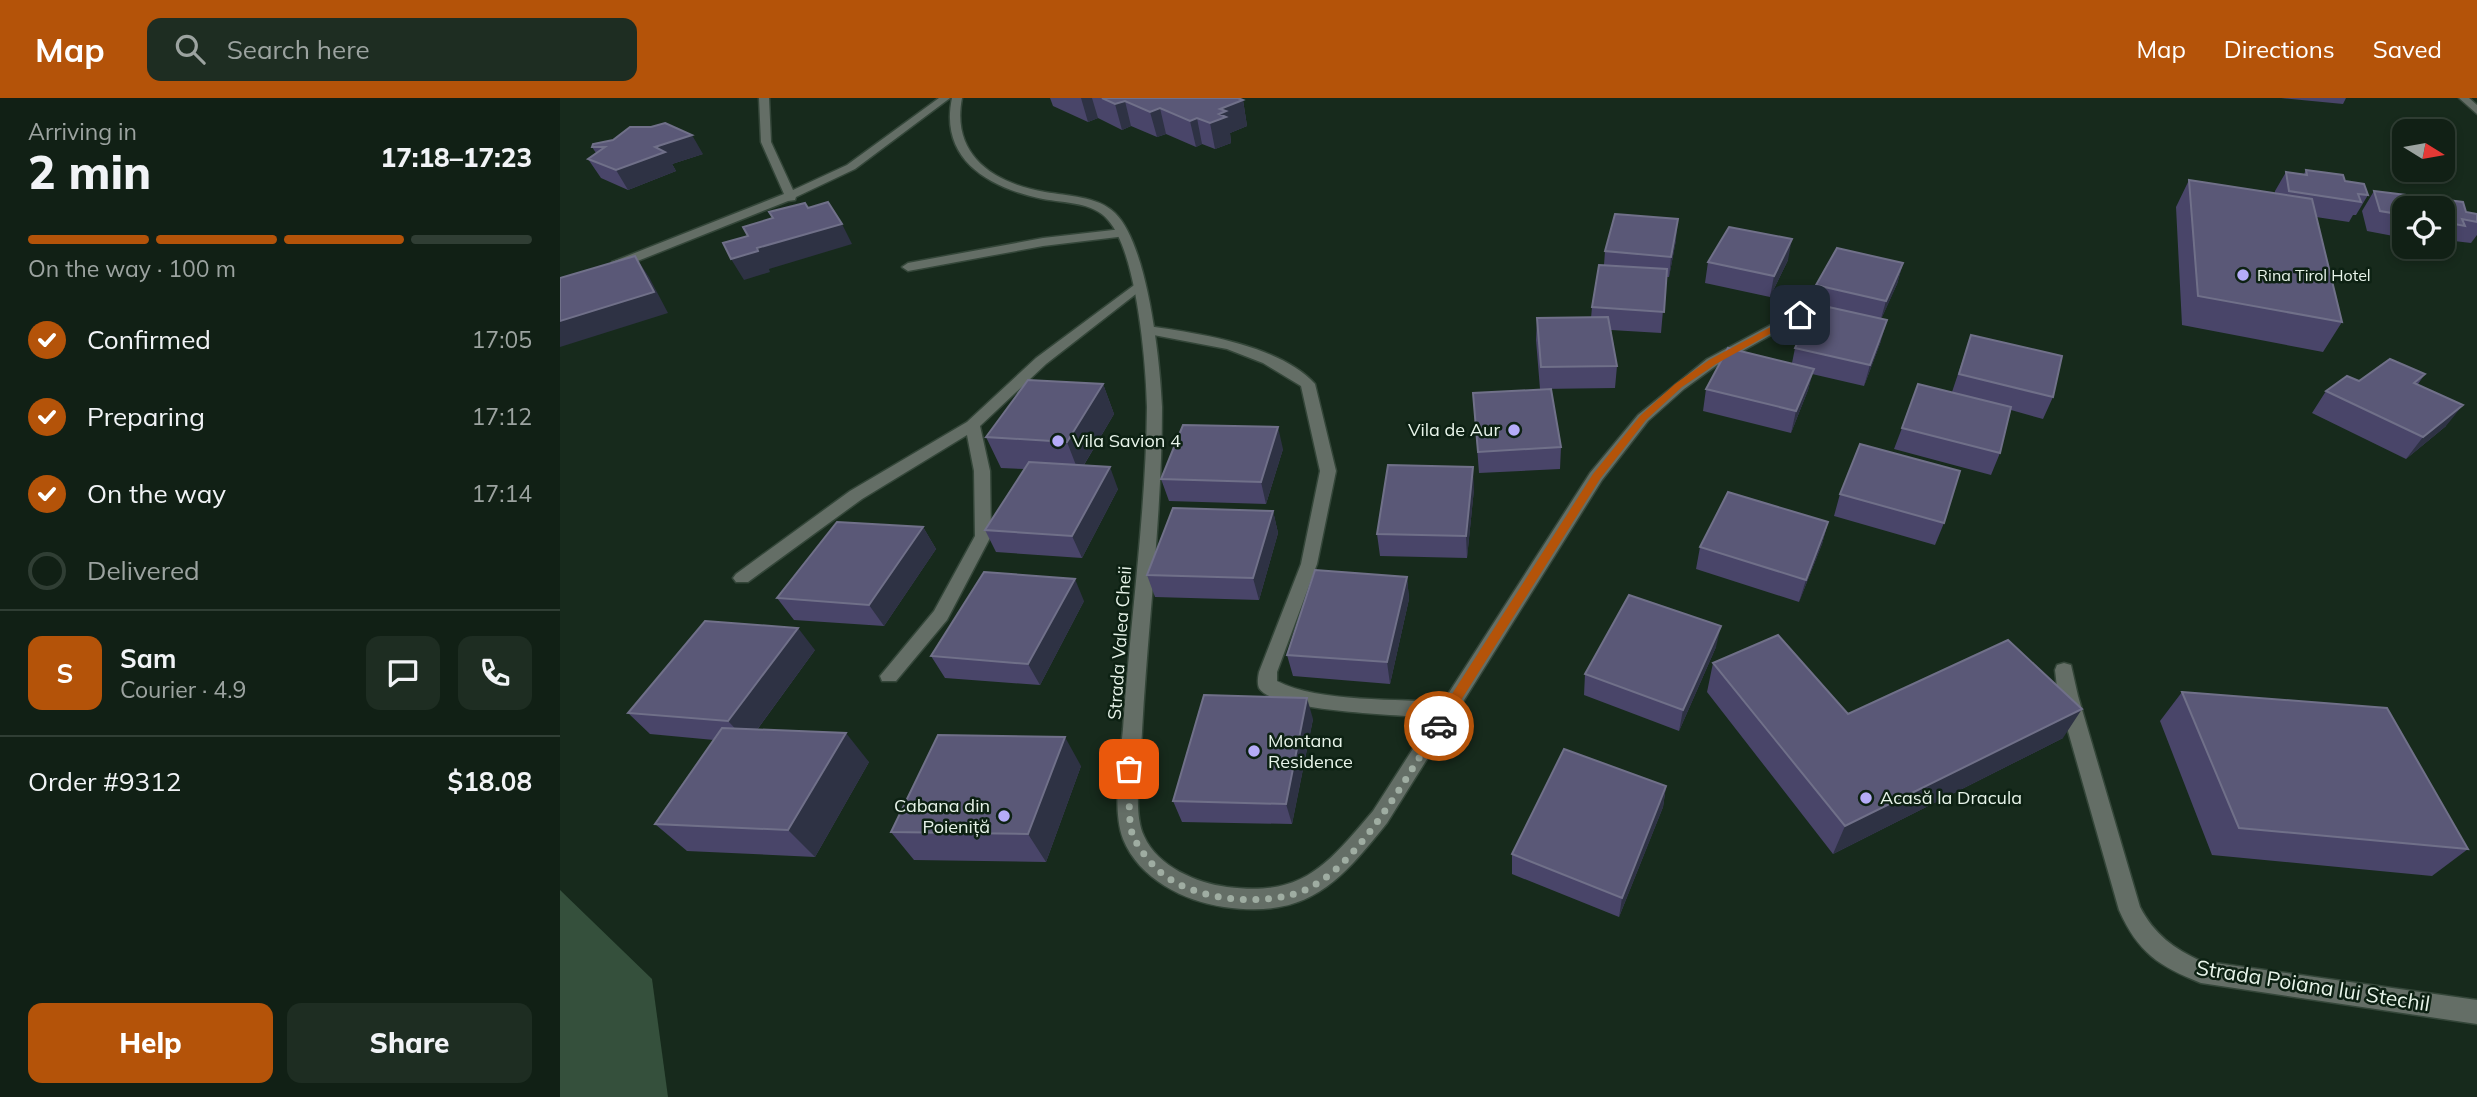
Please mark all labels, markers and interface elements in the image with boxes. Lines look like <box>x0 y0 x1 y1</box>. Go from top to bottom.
search box <box>147 18 637 81</box>
text: Map <box>35 29 105 70</box>
icon: search <box>171 30 209 68</box>
text: Search here <box>227 33 370 66</box>
text: Map <box>2136 34 2186 64</box>
text: Directions <box>2224 34 2335 64</box>
text: Saved <box>2373 34 2442 64</box>
text: Arriving in <box>28 117 137 146</box>
north arrow <box>2392 119 2455 182</box>
map controls <box>2392 119 2455 259</box>
text: 17:18–17:23 <box>381 141 532 174</box>
text: 2 min <box>28 143 151 201</box>
button: locate <box>2392 196 2455 259</box>
text: On the way · 100 m <box>28 254 236 283</box>
place label: Rina Tirol Hotel <box>2257 265 2371 285</box>
marker: Rina Tirol Hotel <box>2235 267 2251 283</box>
pin <box>1770 285 1830 345</box>
icon: home <box>1781 296 1819 334</box>
icon: check <box>28 321 66 359</box>
text: Confirmed <box>87 323 211 356</box>
text: 17:05 <box>472 325 532 354</box>
icon: check <box>28 398 66 436</box>
text: Preparing <box>87 400 205 433</box>
text: 17:12 <box>472 402 532 431</box>
place label: Vila de Aur <box>1408 418 1500 441</box>
marker: Vila de Aur <box>1506 422 1522 438</box>
place label: Vila Savion 4 <box>1072 429 1181 452</box>
marker: Vila Savion 4 <box>1050 433 1066 449</box>
icon: check <box>28 475 66 513</box>
text: On the way <box>87 477 226 510</box>
text: 17:14 <box>472 479 532 508</box>
text: Delivered <box>87 554 200 587</box>
street label: Strada Valea Cheii <box>1103 565 1136 721</box>
button: chat <box>366 636 440 710</box>
button: phone <box>458 636 532 710</box>
text: Sam <box>120 642 176 675</box>
text: S <box>57 657 73 690</box>
text: Courier · 4.9 <box>120 675 246 704</box>
courier <box>1404 691 1474 761</box>
icon: car <box>1420 707 1458 745</box>
place label: Montana Residence <box>1268 729 1353 773</box>
pin <box>1099 739 1159 799</box>
marker: Montana Residence <box>1246 743 1262 759</box>
icon: bag <box>1110 750 1148 788</box>
text: Order #9312 <box>28 765 181 798</box>
text: $18.08 <box>448 765 532 798</box>
place label: Acasă la Dracula <box>1880 786 2022 809</box>
marker: Acasă la Dracula <box>1858 790 1874 806</box>
place label: Cabana din Poieniță <box>894 794 990 838</box>
marker: Cabana din Poieniță <box>996 808 1012 824</box>
street label: Strada Poiana lui Stechil <box>2194 954 2432 1016</box>
button: Help <box>28 1003 273 1083</box>
button: Share <box>287 1003 532 1083</box>

